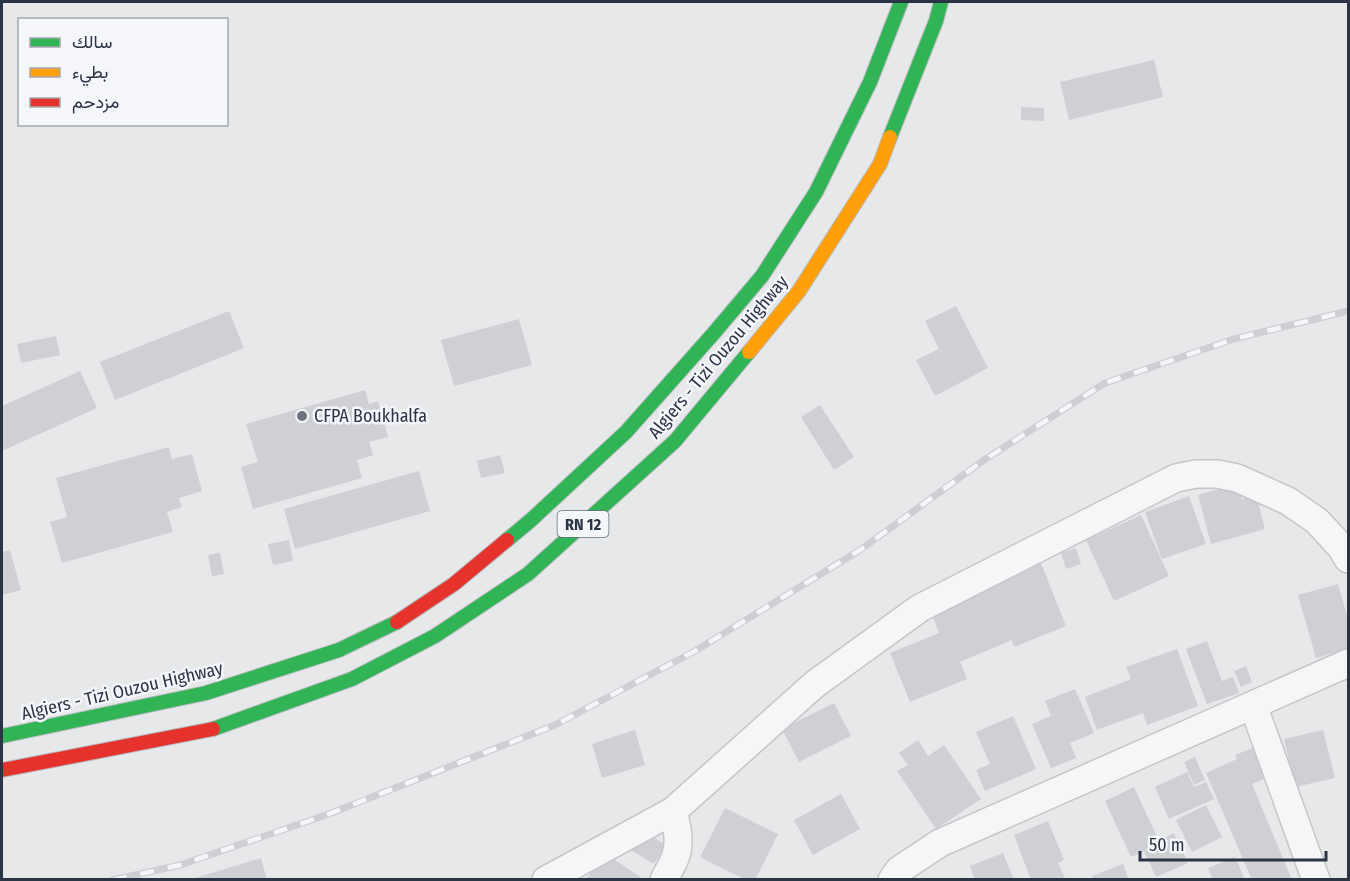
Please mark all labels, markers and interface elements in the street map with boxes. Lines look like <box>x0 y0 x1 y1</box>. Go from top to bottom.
legend <box>18 18 228 126</box>
text: سالك <box>72 31 112 53</box>
text: بطيء <box>72 61 108 87</box>
text: مزدحم <box>72 91 119 114</box>
street label: Algiers - Tizi Ouzou Highway <box>643 271 793 443</box>
place label: CFPA Boukhalfa <box>314 405 427 427</box>
marker: CFPA Boukhalfa <box>295 409 309 423</box>
road number: RN 12 <box>558 511 608 537</box>
street label: Algiers - Tizi Ouzou Highway <box>19 657 225 725</box>
scale bar <box>1140 824 1326 862</box>
text: 50 m <box>1149 834 1185 856</box>

